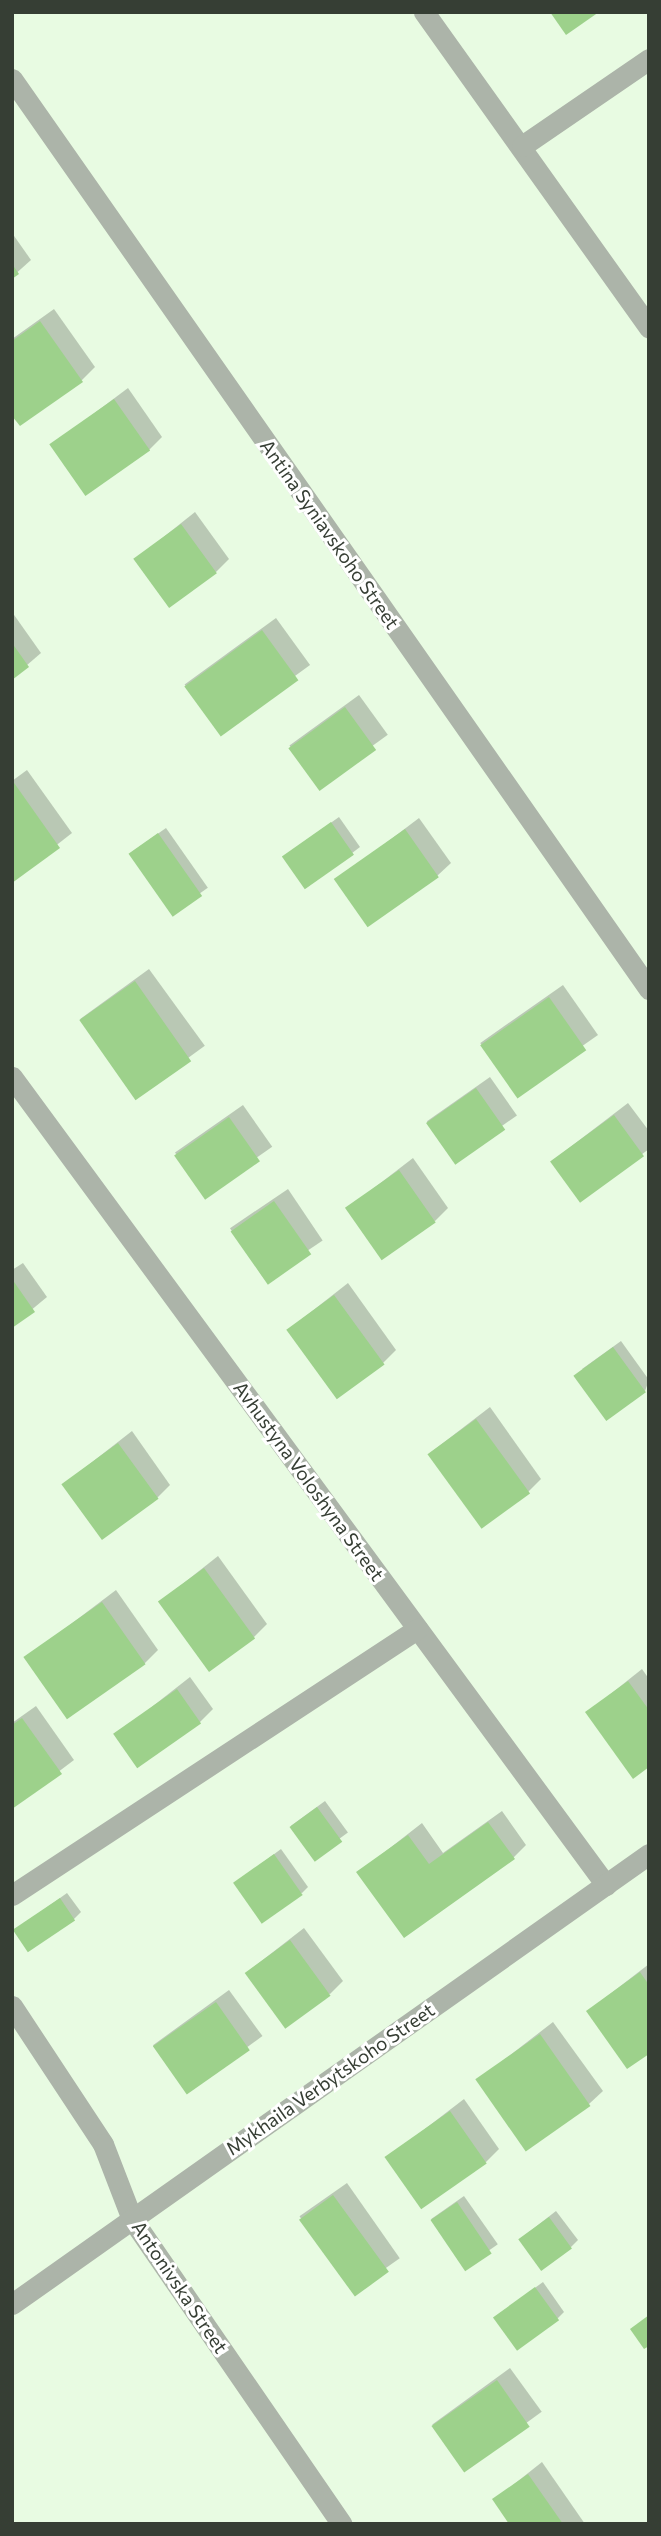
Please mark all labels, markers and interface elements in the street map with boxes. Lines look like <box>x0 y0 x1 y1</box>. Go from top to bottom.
street label: Antina Syniavskoho Street <box>256 435 404 633</box>
street label: Avhustyna Voloshyna Street <box>229 1377 389 1585</box>
street label: Mykhaila Verbytskoho Street <box>221 1998 439 2160</box>
street label: Antonivska Street <box>127 2217 233 2357</box>

